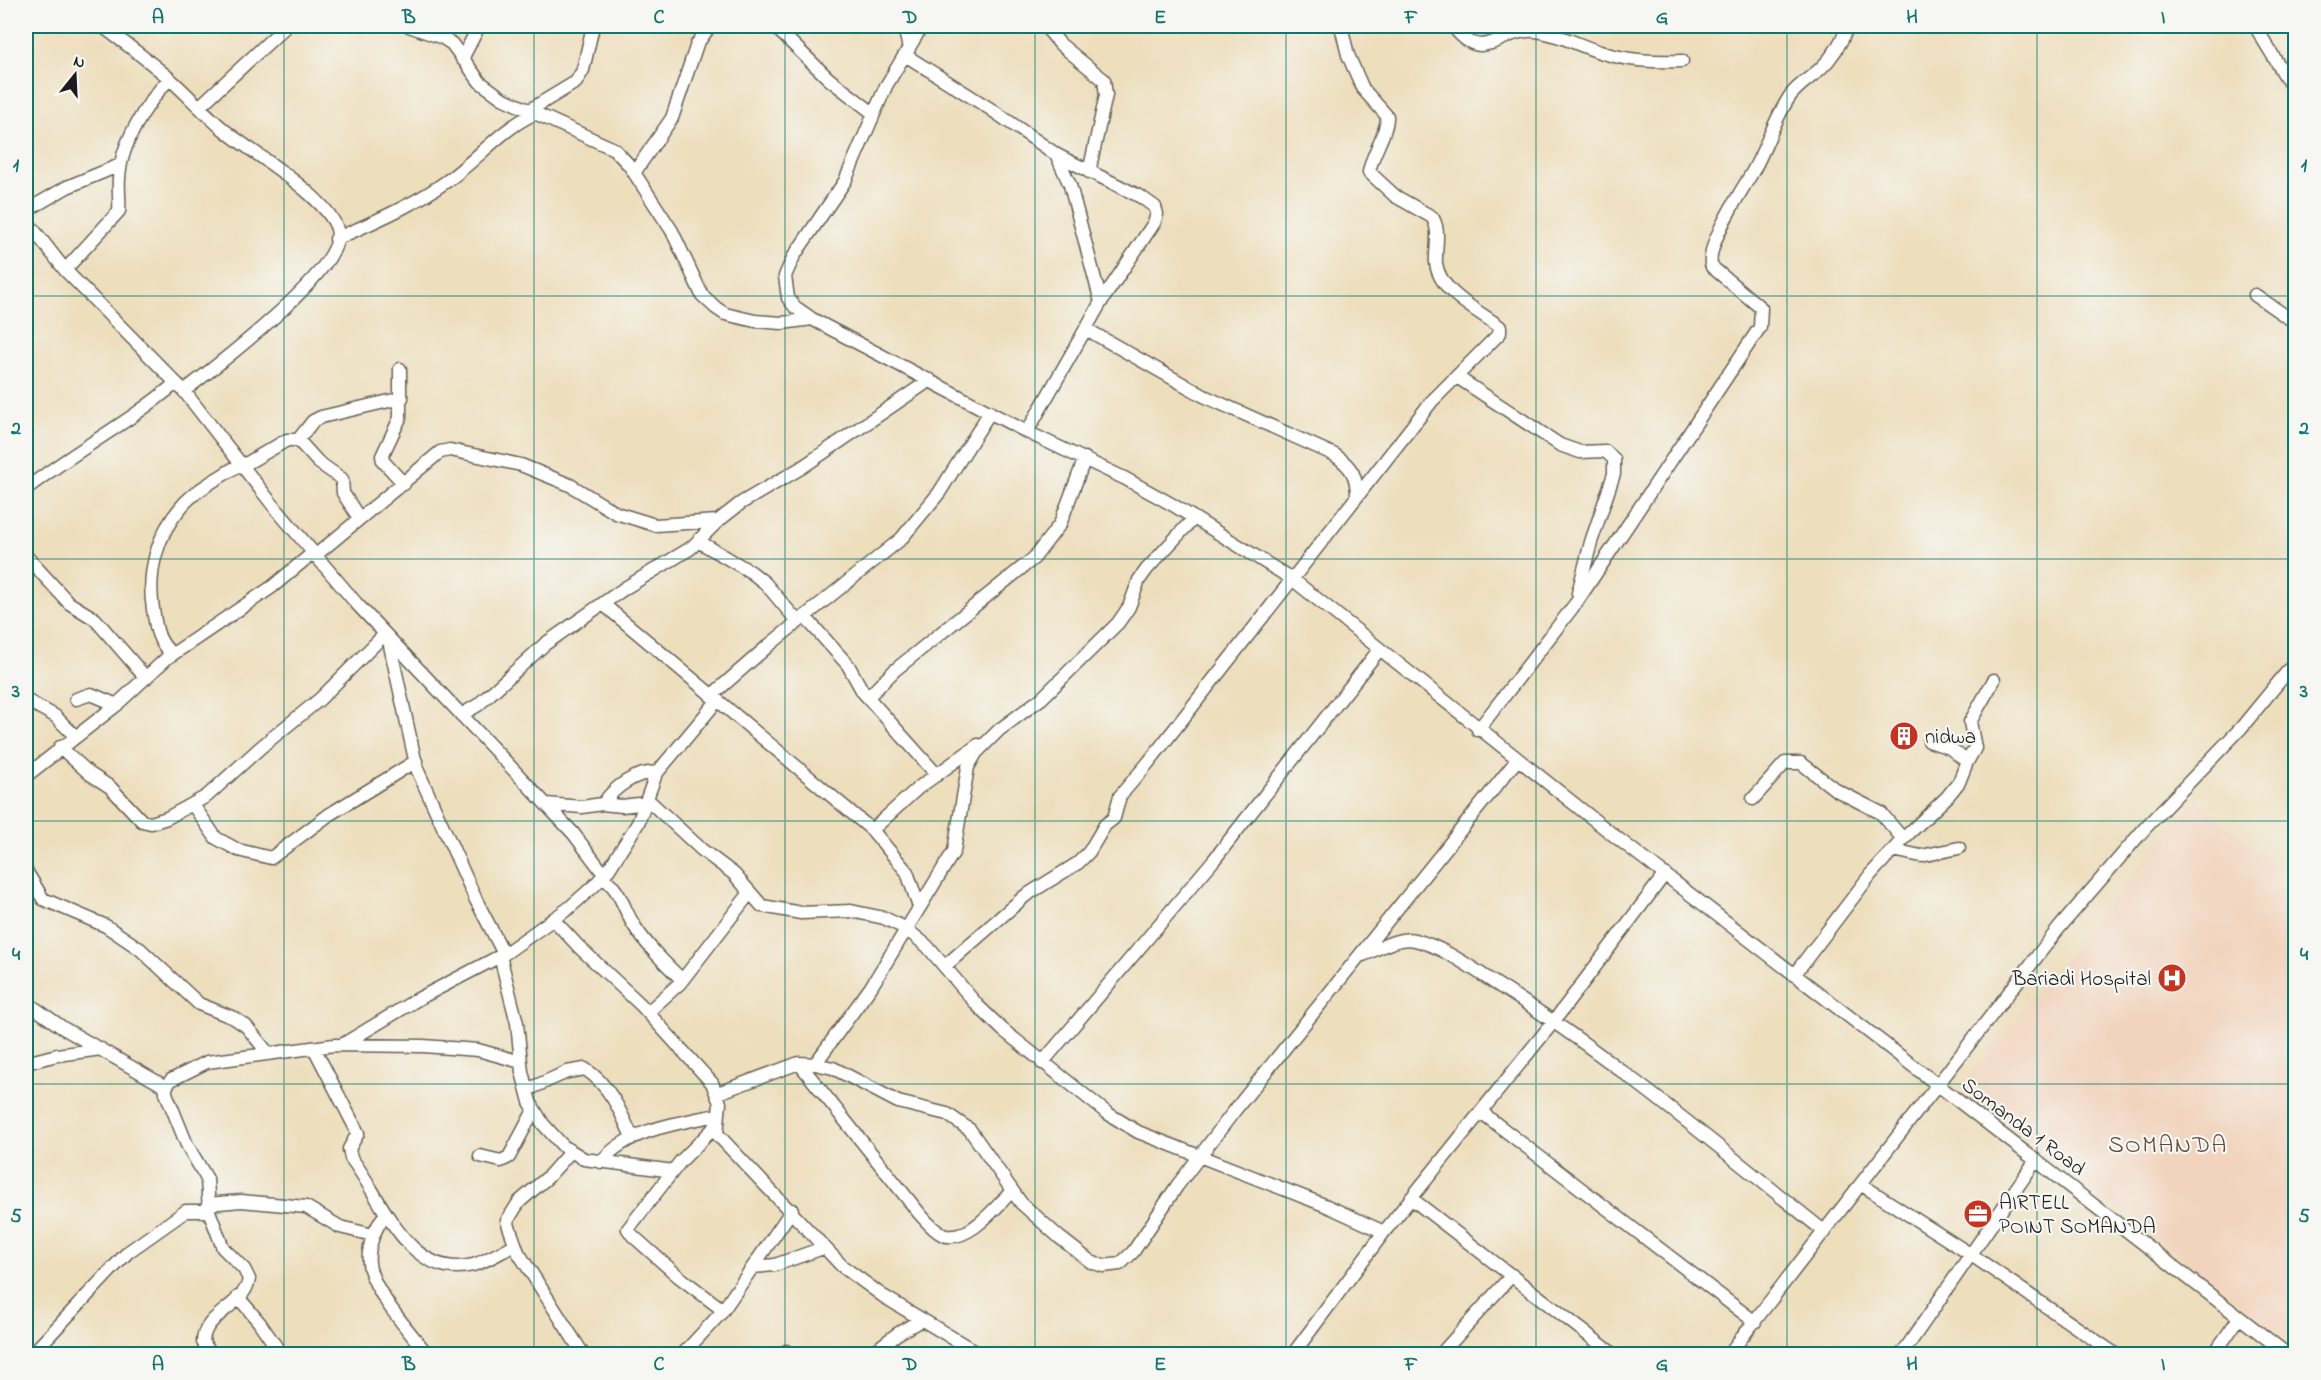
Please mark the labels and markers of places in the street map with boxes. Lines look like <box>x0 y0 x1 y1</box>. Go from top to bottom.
building icon: nidwa <box>1888 720 1920 752</box>
place label: nidwa <box>1925 723 1976 753</box>
hospital icon: Bariadi Hospital <box>2156 962 2188 994</box>
place label: Bariadi Hospital <box>2011 965 2151 995</box>
place label: AIRTELL POINT SOMANDA <box>1999 1189 2156 1243</box>
office icon: AIRTELL POINT SOMANDA <box>1962 1198 1994 1230</box>

